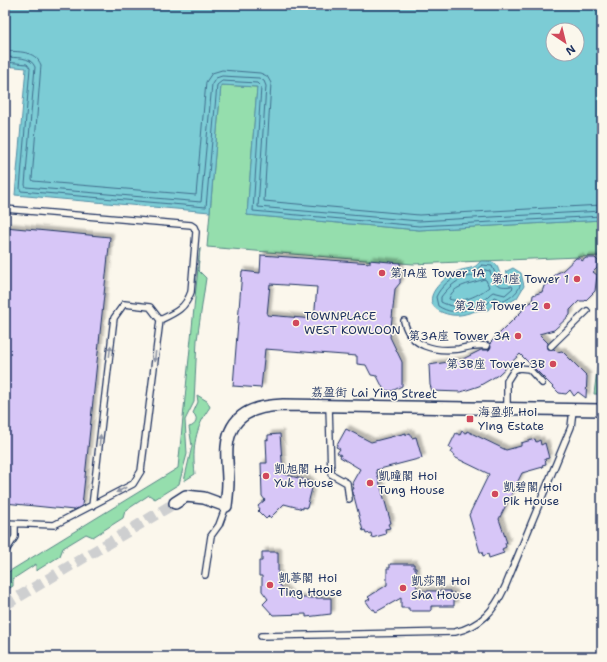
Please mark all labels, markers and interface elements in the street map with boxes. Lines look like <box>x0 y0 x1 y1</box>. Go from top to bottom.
north arrow <box>545 22 585 62</box>
text: N <box>562 41 578 59</box>
place label: 第1A座 Tower 1A <box>390 265 485 281</box>
marker: 第1A座 Tower 1A <box>377 268 387 278</box>
place label: 第1座 Tower 1 <box>491 271 569 287</box>
marker: 第1座 Tower 1 <box>572 274 582 284</box>
place label: 第2座 Tower 2 <box>454 298 539 314</box>
marker: 第2座 Tower 2 <box>542 301 552 311</box>
place label: TOWNPLACE WEST KOWLOON <box>304 308 401 338</box>
marker: TOWNPLACE WEST KOWLOON <box>291 318 301 328</box>
place label: 第3A座 Tower 3A <box>408 328 510 344</box>
marker: 第3A座 Tower 3A <box>513 331 523 341</box>
one-way arrow <box>107 345 114 357</box>
one-way arrow <box>152 351 158 363</box>
place label: 第3B座 Tower 3B <box>446 356 545 372</box>
marker: 第3B座 Tower 3B <box>548 359 558 369</box>
street label: 荔盈街 Lai Ying Street <box>311 384 437 402</box>
place label: 海盈邨 Hoi Ying Estate <box>478 404 544 434</box>
marker: 海盈邨 Hoi Ying Estate <box>465 414 475 424</box>
one-way arrow <box>97 434 103 446</box>
place label: 凱旭閣 Hoi Yuk House <box>274 461 334 491</box>
place label: 凱曈閣 Hoi Tung House <box>378 468 445 498</box>
marker: 凱旭閣 Hoi Yuk House <box>261 471 271 481</box>
marker: 凱曈閣 Hoi Tung House <box>365 478 375 488</box>
place label: 凱碧閣 Hoi Pik House <box>503 479 562 509</box>
one-way arrow <box>115 487 127 494</box>
marker: 凱碧閣 Hoi Pik House <box>490 489 500 499</box>
place label: 凱葶閣 Hoi Ting House <box>278 570 343 600</box>
place label: 凱莎閣 Hoi Sha House <box>411 573 472 603</box>
marker: 凱葶閣 Hoi Ting House <box>265 580 275 590</box>
marker: 凱莎閣 Hoi Sha House <box>398 583 408 593</box>

